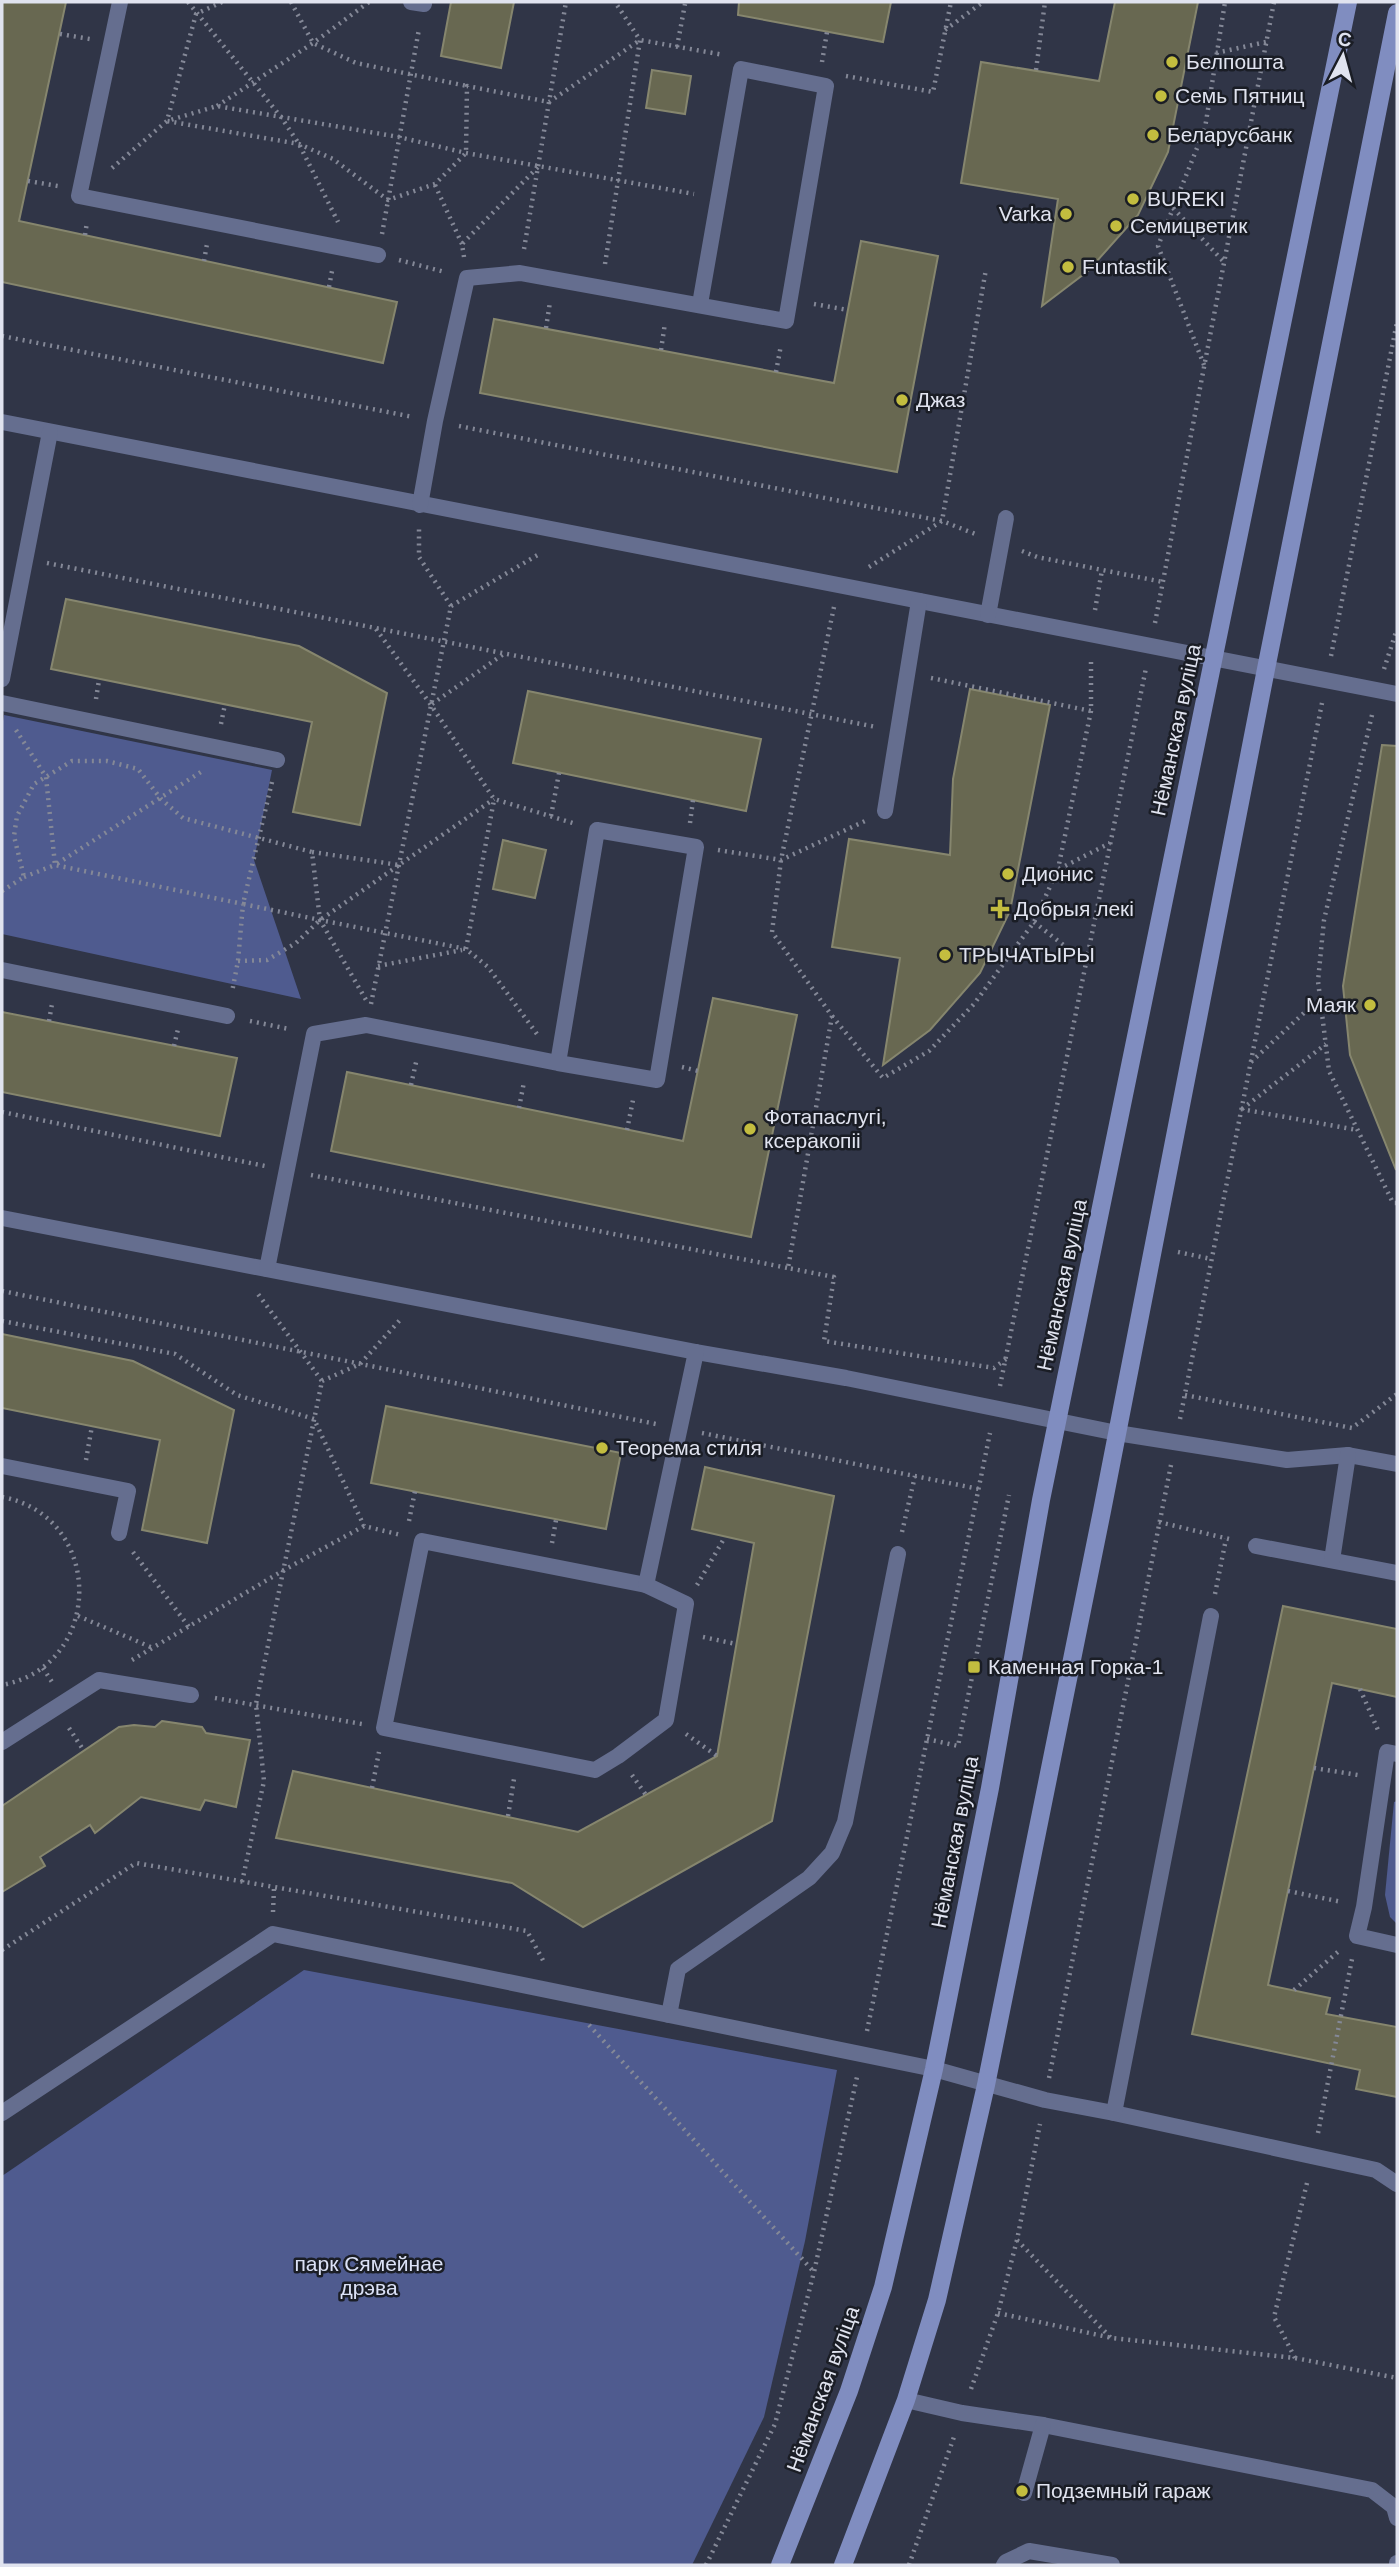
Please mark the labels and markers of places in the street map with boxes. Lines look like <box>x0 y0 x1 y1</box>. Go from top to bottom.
place label: Белпошта <box>1186 50 1284 73</box>
marker: Белпошта <box>1164 54 1180 70</box>
place label: Семь Пятниц <box>1175 84 1305 107</box>
marker: Семь Пятниц <box>1153 88 1169 104</box>
place label: Беларусбанк <box>1167 123 1293 146</box>
marker: Беларусбанк <box>1145 127 1161 143</box>
place label: BUREKI <box>1147 187 1225 210</box>
marker: BUREKI <box>1125 191 1141 207</box>
place label: Varka <box>999 202 1052 225</box>
marker: Varka <box>1058 206 1074 222</box>
place label: Семицветик <box>1130 214 1248 237</box>
marker: Семицветик <box>1108 218 1124 234</box>
place label: Funtastik <box>1082 255 1168 278</box>
marker: Funtastik <box>1060 259 1076 275</box>
place label: Джаз <box>916 388 965 411</box>
marker: Джаз <box>894 392 910 408</box>
place label: Дионис <box>1022 862 1093 885</box>
marker: Дионис <box>1000 866 1016 882</box>
place label: Добрыя лекі <box>1014 897 1134 920</box>
marker: Добрыя лекі <box>992 901 1008 917</box>
place label: ТРЫЧАТЫРЫ <box>959 943 1095 966</box>
marker: ТРЫЧАТЫРЫ <box>937 947 953 963</box>
place label: Маяк <box>1306 993 1357 1016</box>
marker: Маяк <box>1362 997 1378 1013</box>
place label: Фотапаслугі, ксеракопіі <box>764 1105 887 1152</box>
marker: Фотапаслугі, ксеракопіі <box>742 1121 758 1137</box>
place label: Теорема стиля <box>616 1436 762 1459</box>
marker: Теорема стиля <box>594 1440 610 1456</box>
place label: Каменная Горка-1 <box>988 1655 1163 1678</box>
marker: Каменная Горка-1 <box>966 1659 982 1675</box>
place label: Подземный гараж <box>1036 2479 1211 2502</box>
marker: Подземный гараж <box>1014 2483 1030 2499</box>

